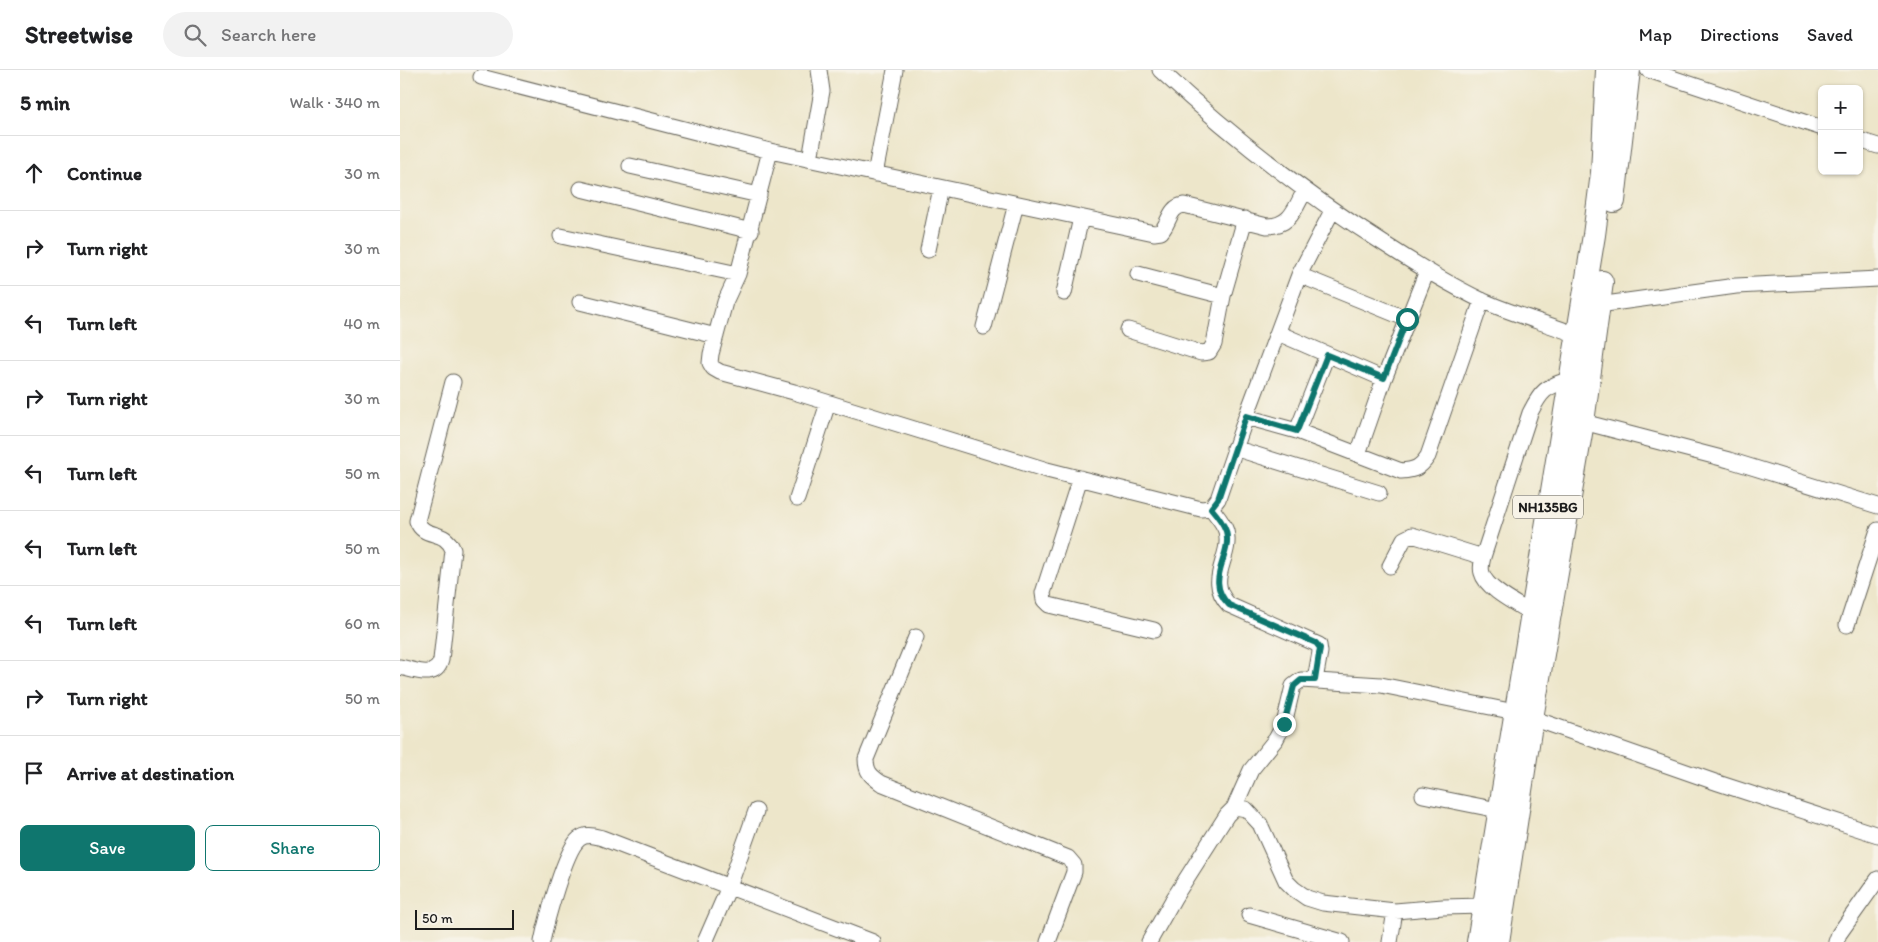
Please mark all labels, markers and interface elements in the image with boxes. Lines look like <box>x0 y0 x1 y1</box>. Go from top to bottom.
search box <box>163 12 513 57</box>
text: Streetwise <box>25 20 133 49</box>
icon: search <box>181 21 209 49</box>
text: Search here <box>221 23 316 46</box>
text: Map <box>1639 24 1672 46</box>
text: Directions <box>1700 24 1779 46</box>
text: Saved <box>1807 24 1853 46</box>
map controls <box>1818 85 1863 175</box>
button: + <box>1818 85 1863 130</box>
text: 5 min <box>20 90 70 115</box>
text: Walk · 340 m <box>290 93 380 112</box>
button: − <box>1818 130 1863 175</box>
icon: ahead <box>20 159 48 187</box>
text: Continue <box>67 162 142 185</box>
text: 30 m <box>344 164 380 183</box>
icon: right <box>20 234 48 262</box>
text: Turn right <box>67 237 148 260</box>
text: 30 m <box>344 239 380 258</box>
route start <box>1396 308 1419 331</box>
icon: left <box>20 309 48 337</box>
text: Turn left <box>67 312 137 335</box>
text: 40 m <box>343 314 380 333</box>
icon: right <box>20 384 48 412</box>
text: Turn right <box>67 387 148 410</box>
text: 30 m <box>344 389 380 408</box>
icon: left <box>20 459 48 487</box>
text: Turn left <box>67 462 137 485</box>
text: 50 m <box>345 464 380 483</box>
road number: NH135BG <box>1513 496 1583 518</box>
icon: left <box>20 534 48 562</box>
text: Turn left <box>67 537 137 560</box>
text: 50 m <box>345 539 380 558</box>
icon: left <box>20 609 48 637</box>
text: Turn left <box>67 612 137 635</box>
text: 60 m <box>345 614 380 633</box>
icon: right <box>20 684 48 712</box>
text: Turn right <box>67 687 148 710</box>
text: 50 m <box>345 689 380 708</box>
route end <box>1273 713 1296 736</box>
icon: arrive <box>20 759 48 787</box>
text: Arrive at destination <box>67 762 234 785</box>
button: Save <box>20 825 195 871</box>
button: Share <box>205 825 380 871</box>
scale bar <box>415 907 514 930</box>
text: 50 m <box>422 910 453 927</box>

